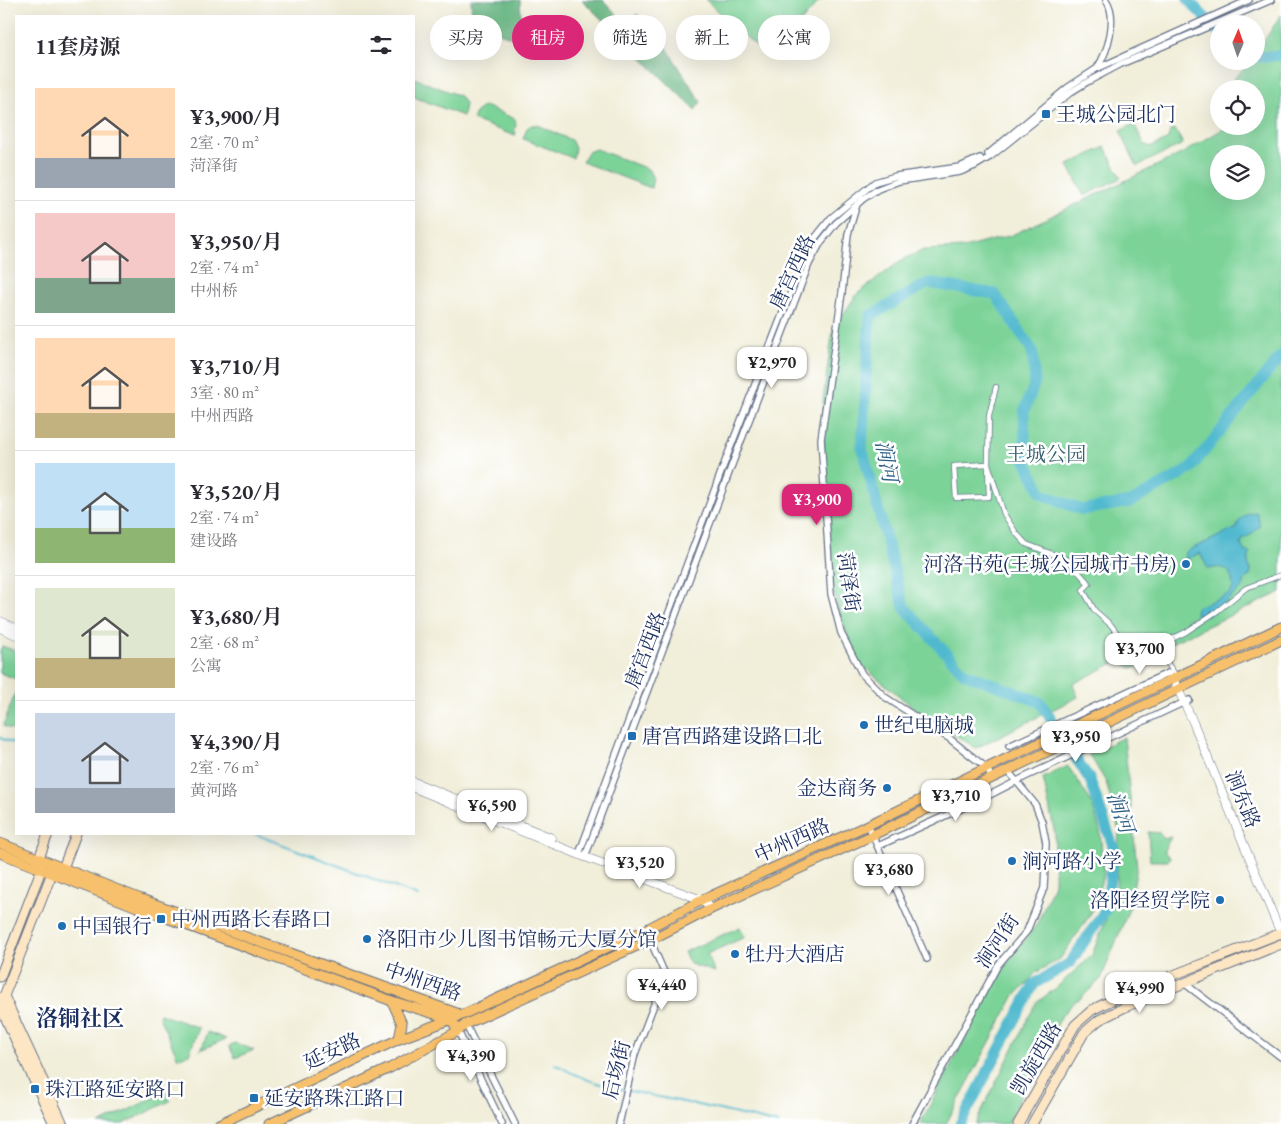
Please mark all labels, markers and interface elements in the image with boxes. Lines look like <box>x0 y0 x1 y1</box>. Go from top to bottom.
chip: 买房 <box>430 15 502 60</box>
chip: 租房 <box>512 15 584 60</box>
chip: 筛选 <box>594 15 666 60</box>
chip: 新上 <box>676 15 748 60</box>
chip: 公寓 <box>758 15 830 60</box>
north arrow <box>1210 15 1265 70</box>
map controls <box>1210 15 1265 200</box>
icon: filters <box>367 31 395 59</box>
text: 11套房源 <box>35 33 120 60</box>
button: locate <box>1210 80 1265 135</box>
place label: 王城公园北门 <box>1056 101 1176 127</box>
text: ¥3,900/月 <box>190 103 283 130</box>
icon: home <box>75 108 135 168</box>
marker: 王城公园北门 <box>1040 108 1052 120</box>
text: 2室 · 70 m² <box>190 132 259 153</box>
button: layers <box>1210 145 1265 200</box>
text: 菏泽街 <box>190 155 238 176</box>
text: ¥3,950/月 <box>190 228 283 255</box>
street label: 唐宫西路 <box>763 230 821 314</box>
icon: home <box>75 233 135 293</box>
text: 2室 · 74 m² <box>190 257 259 278</box>
text: 中州桥 <box>190 280 238 301</box>
pin: ¥2,970 <box>731 346 813 389</box>
text: ¥2,970 <box>748 352 796 373</box>
text: ¥3,710/月 <box>190 353 283 380</box>
icon: home <box>75 358 135 418</box>
text: 3室 · 80 m² <box>190 382 259 403</box>
text: 中州西路 <box>190 405 254 426</box>
water label: 涧河 <box>870 438 905 488</box>
park label: 王城公园 <box>1006 441 1086 467</box>
text: ¥3,520/月 <box>190 478 283 505</box>
icon: home <box>75 483 135 543</box>
pin: ¥3,900 <box>776 484 858 526</box>
text: ¥3,900 <box>793 489 841 510</box>
text: 2室 · 74 m² <box>190 507 259 528</box>
text: 建设路 <box>190 530 238 551</box>
street label: 菏泽街 <box>832 550 866 614</box>
place label: 河洛书苑(王城公园城市书房) <box>923 551 1176 577</box>
marker: 河洛书苑(王城公园城市书房) <box>1180 558 1192 570</box>
text: ¥3,680/月 <box>190 603 283 630</box>
icon: home <box>75 608 135 668</box>
street label: 唐宫西路 <box>619 608 671 692</box>
text: 2室 · 68 m² <box>190 632 259 653</box>
pin: ¥3,700 <box>1099 632 1181 675</box>
text: ¥3,700 <box>1116 638 1164 659</box>
text: 公寓 <box>190 655 222 676</box>
place label: 世纪电脑城 <box>874 712 974 738</box>
marker: 世纪电脑城 <box>858 719 870 731</box>
pin: ¥3,950 <box>1035 720 1117 763</box>
place label: 唐宫西路建设路口北 <box>642 723 822 749</box>
text: ¥3,950 <box>1052 726 1100 747</box>
text: ¥4,390/月 <box>190 728 283 755</box>
marker: 唐宫西路建设路口北 <box>626 730 638 742</box>
icon: home <box>75 733 135 793</box>
text: 2室 · 76 m² <box>190 757 259 778</box>
street label: 涧东路 <box>1220 766 1266 832</box>
place label: 金达商务 <box>797 775 877 801</box>
text: 黄河路 <box>190 780 238 801</box>
pin: ¥3,710 <box>915 780 997 822</box>
marker: 金达商务 <box>881 782 893 794</box>
text: ¥3,710 <box>932 785 980 806</box>
water label: 涧河 <box>1101 788 1142 840</box>
pin: ¥6,590 <box>451 790 533 832</box>
text: ¥6,590 <box>468 795 516 816</box>
street label: 中州西路 <box>750 812 834 868</box>
pin: ¥3,520 <box>599 846 681 889</box>
place label: 涧河路小学 <box>1022 848 1122 874</box>
text: ¥3,520 <box>616 852 664 873</box>
pin: ¥3,680 <box>848 854 930 896</box>
marker: 涧河路小学 <box>1006 855 1018 867</box>
text: ¥3,680 <box>865 859 913 880</box>
place label: 洛阳经贸学院 <box>1090 887 1210 913</box>
marker: 洛阳经贸学院 <box>1214 894 1226 906</box>
place label: 中州西路长春路口 <box>171 906 331 932</box>
street label: 涧河街 <box>969 909 1025 973</box>
place label: 中国银行 <box>72 913 152 939</box>
marker: 中州西路长春路口 <box>155 913 167 925</box>
marker: 中国银行 <box>56 920 68 932</box>
place label: 洛阳市少儿图书馆畅元大厦分馆 <box>377 926 657 952</box>
marker: 洛阳市少儿图书馆畅元大厦分馆 <box>361 933 373 945</box>
place label: 牡丹大酒店 <box>745 941 845 967</box>
marker: 牡丹大酒店 <box>729 948 741 960</box>
street label: 中州西路 <box>381 956 465 1006</box>
pin: ¥4,440 <box>621 968 703 1011</box>
pin: ¥4,990 <box>1099 972 1181 1014</box>
text: ¥4,440 <box>638 974 686 995</box>
text: ¥4,990 <box>1116 977 1164 998</box>
district label: 洛铜社区 <box>36 1004 124 1033</box>
street label: 凯旋西路 <box>1005 1017 1067 1099</box>
street label: 延安路 <box>299 1027 365 1075</box>
street label: 后场街 <box>596 1038 636 1102</box>
pin: ¥4,390 <box>430 1040 512 1082</box>
text: ¥4,390 <box>447 1045 495 1066</box>
place label: 珠江路延安路口 <box>45 1076 185 1102</box>
marker: 珠江路延安路口 <box>29 1083 41 1095</box>
place label: 延安路珠江路口 <box>264 1085 404 1111</box>
marker: 延安路珠江路口 <box>248 1092 260 1104</box>

